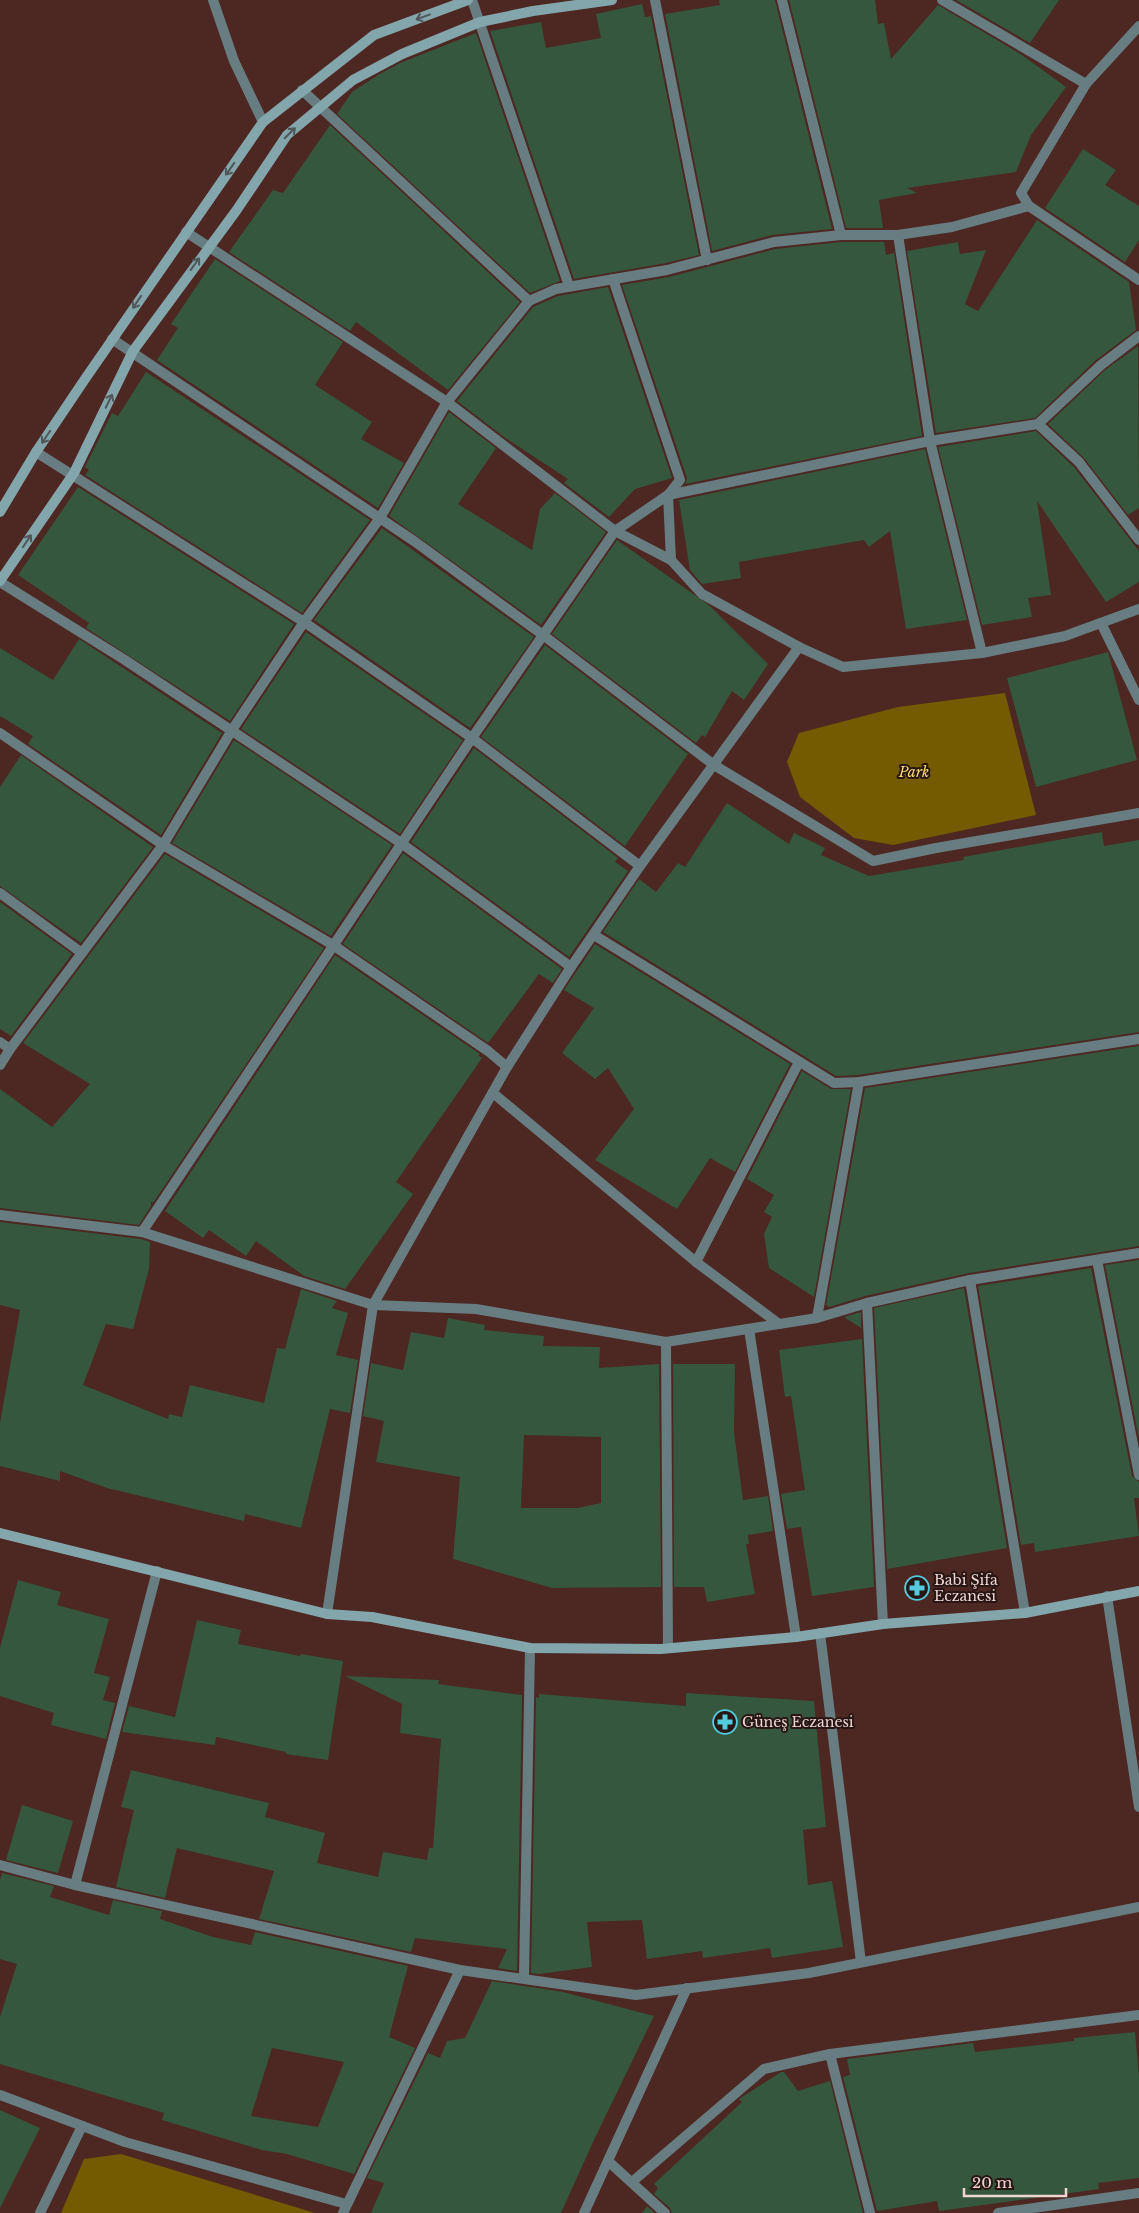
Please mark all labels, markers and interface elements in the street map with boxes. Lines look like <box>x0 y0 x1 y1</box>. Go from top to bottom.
one-way arrow <box>416 13 431 22</box>
one-way arrow <box>284 126 296 139</box>
one-way arrow <box>225 161 235 175</box>
one-way arrow <box>190 258 201 271</box>
one-way arrow <box>132 295 143 309</box>
one-way arrow <box>104 394 114 409</box>
one-way arrow <box>41 429 51 443</box>
one-way arrow <box>22 534 33 548</box>
park label: Park <box>898 763 929 781</box>
place label: Babi Şifa Eczanesi <box>934 1571 998 1605</box>
pharmacy icon: Babi Şifa Eczanesi <box>904 1575 930 1601</box>
pharmacy icon: Güneş Eczanesi <box>712 1709 738 1735</box>
place label: Güneş Eczanesi <box>742 1713 854 1731</box>
scale bar <box>964 2166 1066 2198</box>
text: 20 m <box>972 2173 1012 2192</box>

